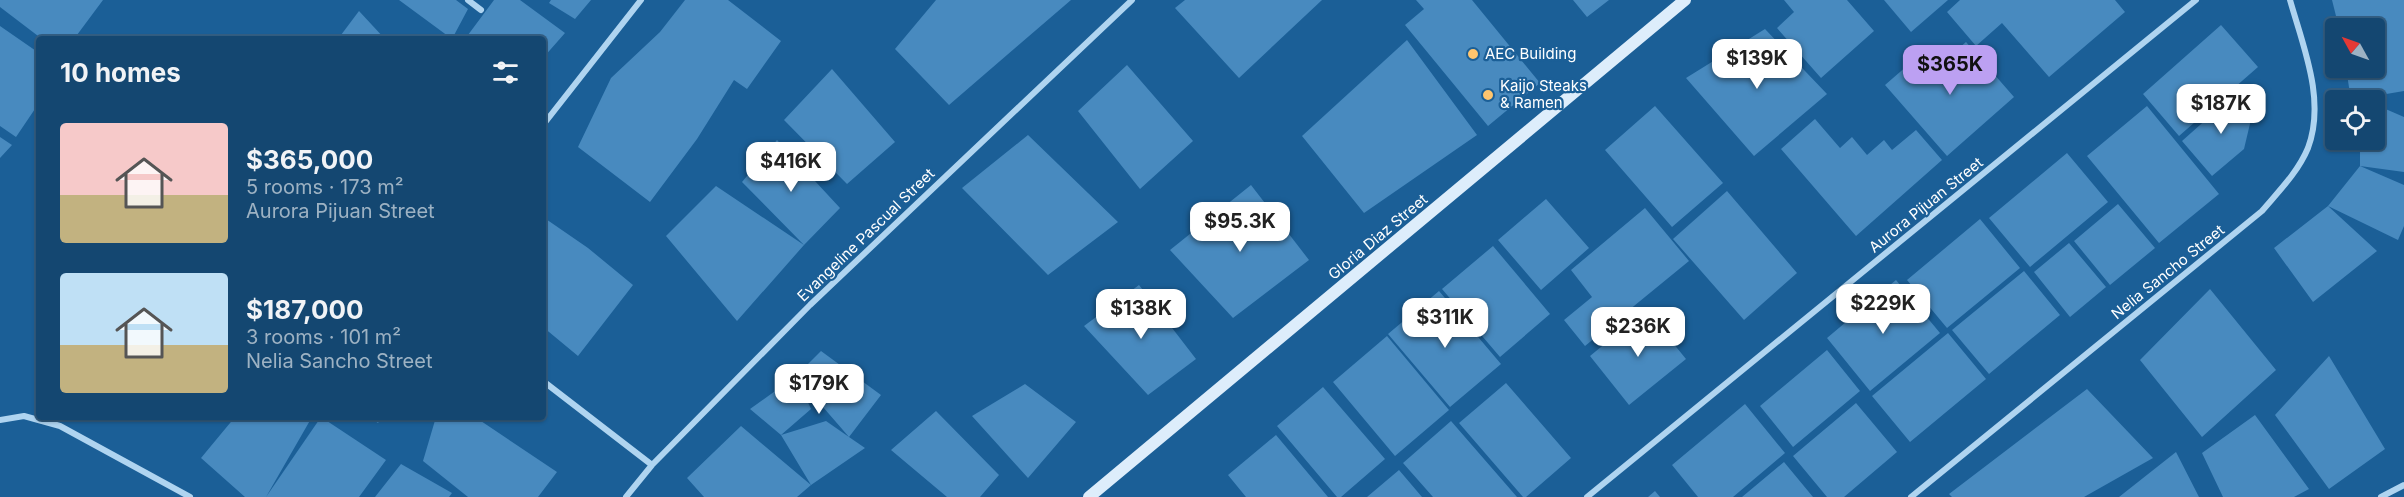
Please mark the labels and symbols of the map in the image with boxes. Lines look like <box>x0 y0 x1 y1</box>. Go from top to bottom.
north arrow <box>2325 18 2385 78</box>
pin: $139K <box>1715 39 1799 90</box>
place label: AEC Building <box>1485 44 1576 63</box>
pin: $365K <box>1908 45 1992 96</box>
marker: AEC Building <box>1466 47 1480 61</box>
place label: Kaijo Steaks & Ramen <box>1500 76 1587 112</box>
pin: $187K <box>2179 84 2263 135</box>
marker: Kaijo Steaks & Ramen <box>1481 88 1495 102</box>
pin: $416K <box>749 142 833 193</box>
street label: Aurora Pijuan Street <box>1865 153 1987 257</box>
street label: Evangeline Pascual Street <box>793 164 938 305</box>
street label: Gloria Diaz Street <box>1324 190 1431 284</box>
pin: $95.3K <box>1191 202 1289 253</box>
street label: Nelia Sancho Street <box>2107 220 2228 323</box>
pin: $229K <box>1841 284 1925 335</box>
pin: $138K <box>1099 289 1183 340</box>
pin: $311K <box>1403 298 1487 349</box>
pin: $236K <box>1596 307 1680 358</box>
pin: $179K <box>777 364 861 415</box>

